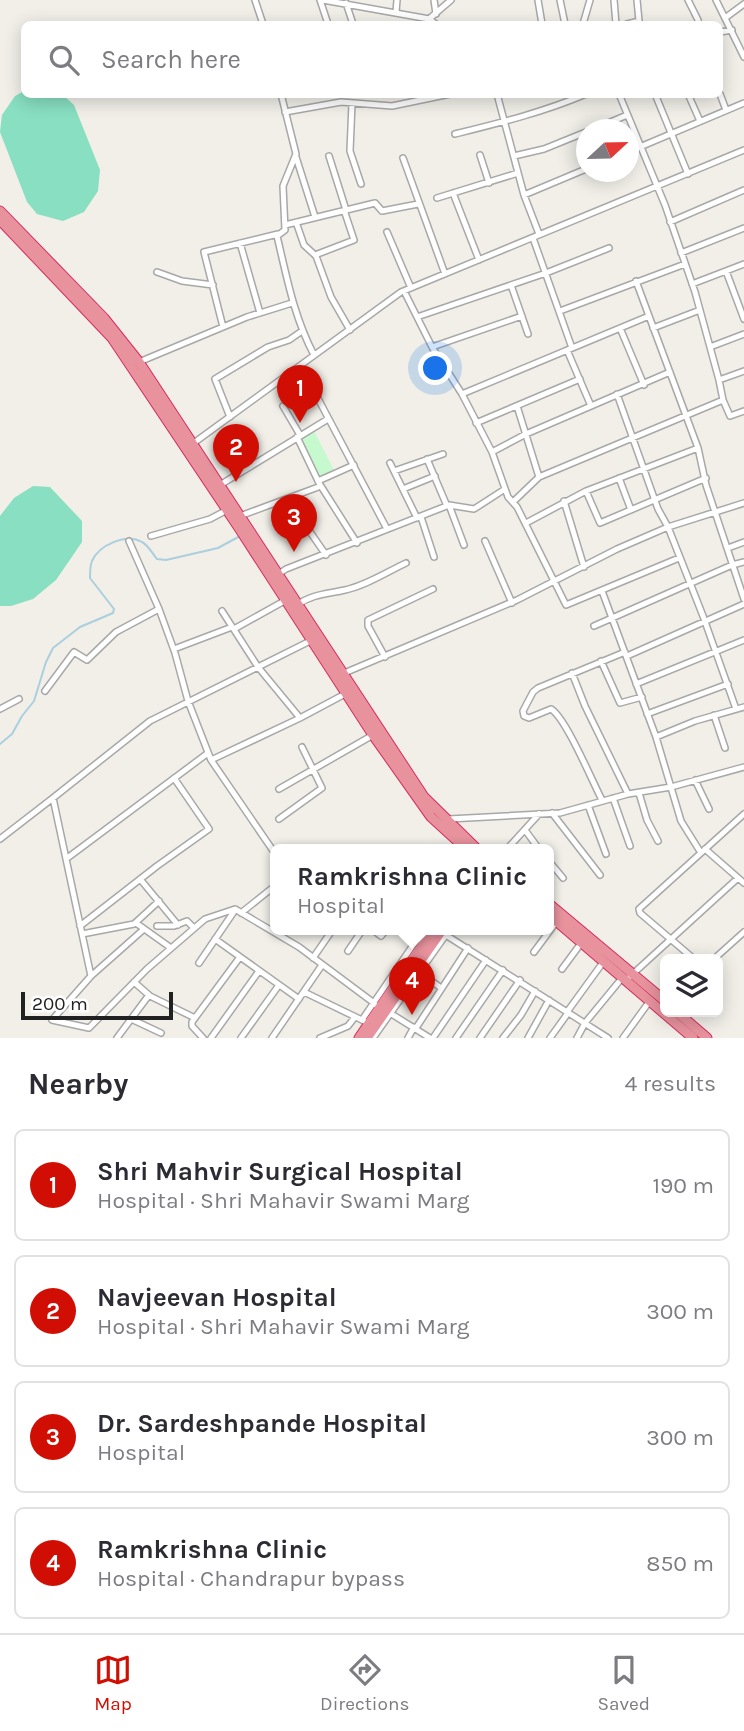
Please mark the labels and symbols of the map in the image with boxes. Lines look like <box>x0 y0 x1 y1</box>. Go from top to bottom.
north arrow <box>576 119 639 182</box>
your location <box>418 351 452 385</box>
pin: 1 <box>277 365 323 423</box>
pin: 2 <box>213 424 259 482</box>
pin: 3 <box>271 494 317 552</box>
pin: 4 <box>389 957 435 1015</box>
scale bar <box>21 989 173 1021</box>

